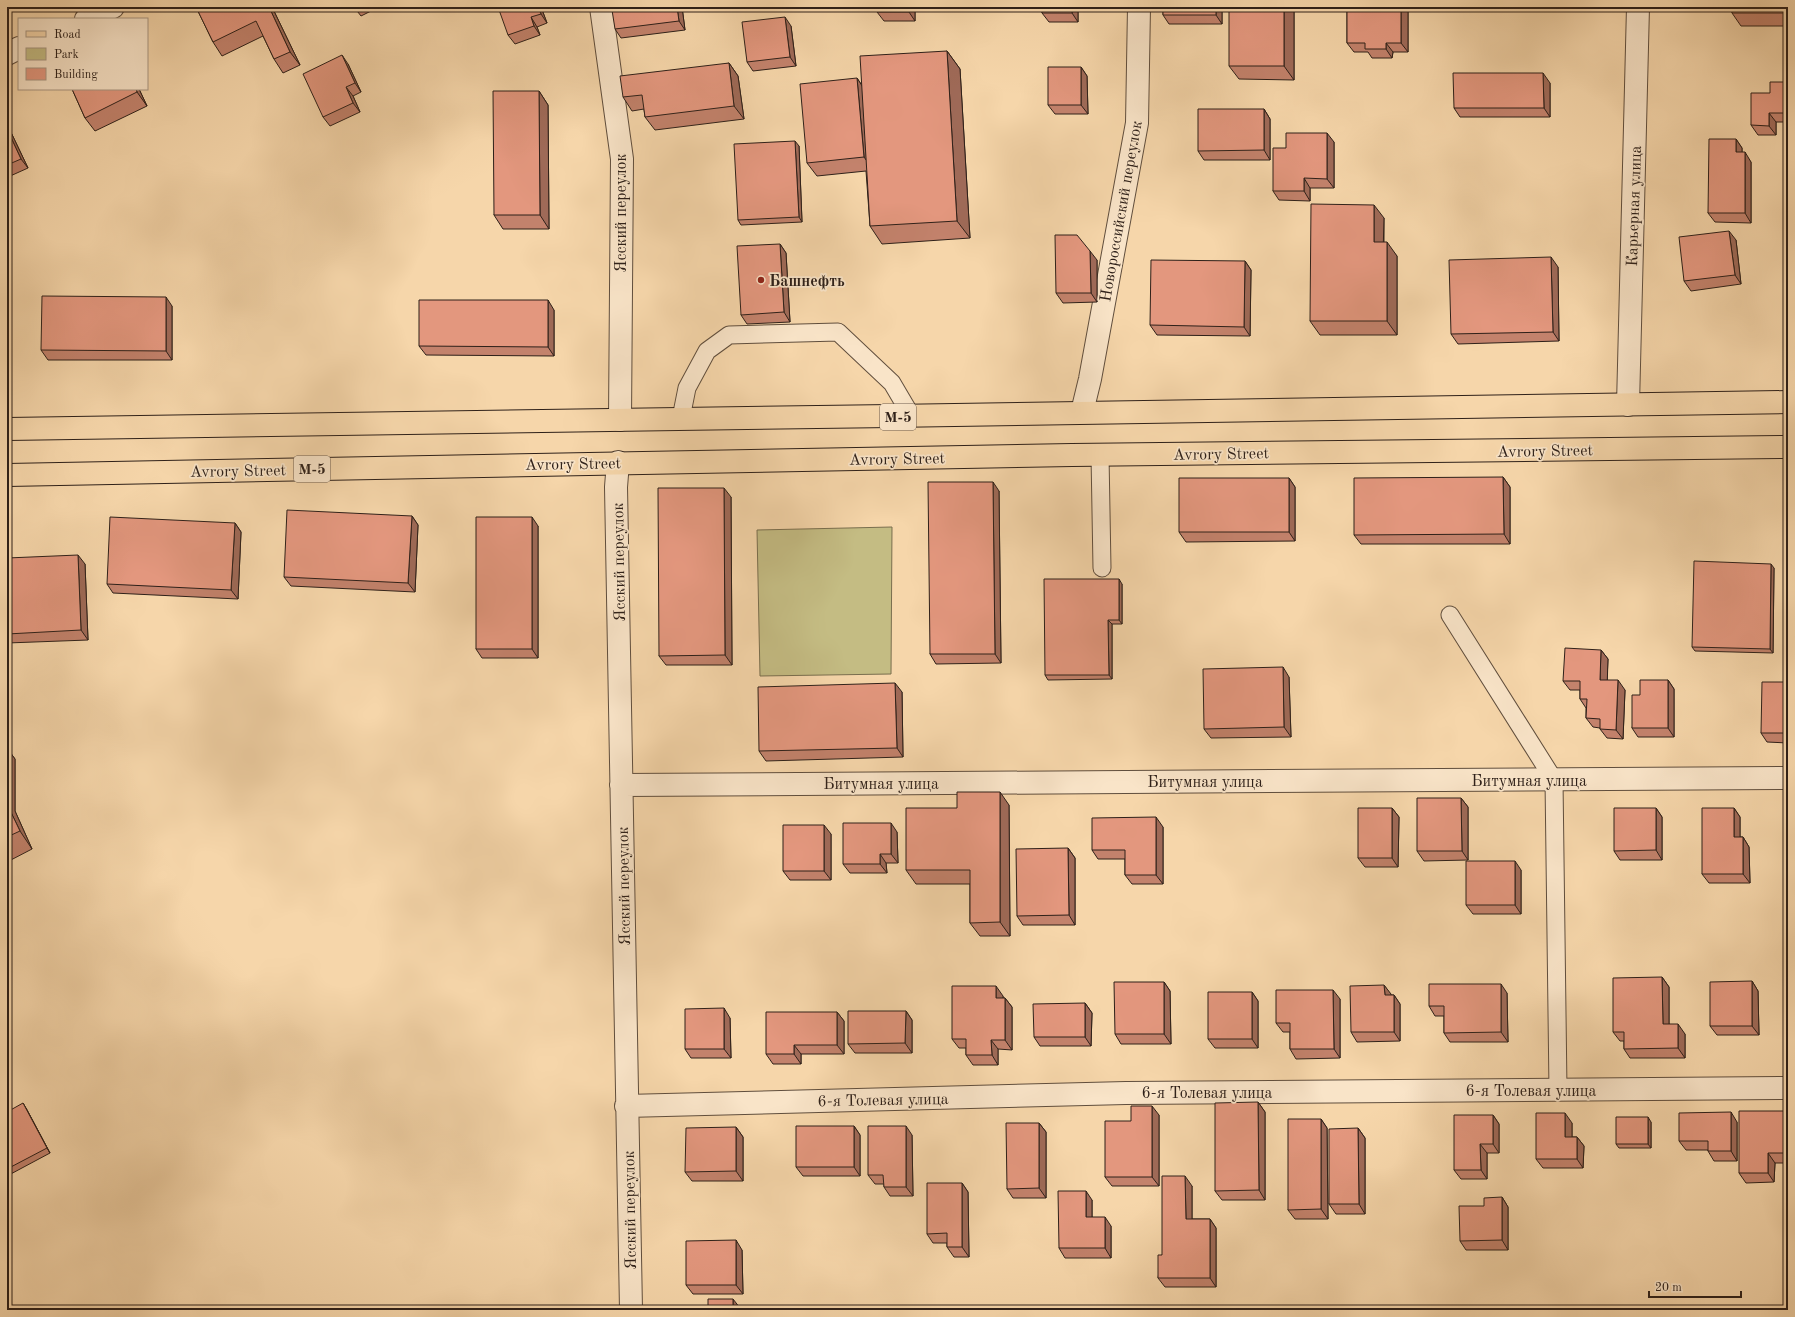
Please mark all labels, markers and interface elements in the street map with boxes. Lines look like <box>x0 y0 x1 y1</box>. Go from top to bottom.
legend <box>18 18 148 90</box>
text: Road <box>54 29 81 41</box>
text: Park <box>54 49 79 61</box>
text: Building <box>54 69 98 81</box>
street label: Новороссийский переулок <box>1098 120 1146 303</box>
street label: Карьерная улица <box>1625 145 1645 267</box>
street label: Ясский переулок <box>614 153 630 273</box>
place label: Башнефть <box>769 274 845 290</box>
marker: Башнефть <box>756 275 766 285</box>
road number: М-5 <box>880 404 916 430</box>
street label: Avrory Street <box>1497 443 1594 461</box>
street label: Avrory Street <box>1173 446 1270 464</box>
street label: Avrory Street <box>849 451 946 469</box>
road number: М-5 <box>294 456 330 482</box>
street label: Avrory Street <box>525 456 622 474</box>
street label: Avrory Street <box>190 463 287 481</box>
street label: Ясский переулок <box>611 502 629 622</box>
street label: Битумная улица <box>1471 774 1587 790</box>
street label: Битумная улица <box>1147 775 1263 791</box>
street label: Битумная улица <box>823 777 939 793</box>
street label: Ясский переулок <box>616 826 634 946</box>
street label: 6-я Толевая улица <box>1465 1084 1597 1100</box>
street label: 6-я Толевая улица <box>1141 1086 1273 1102</box>
street label: 6-я Толевая улица <box>817 1092 949 1110</box>
street label: Ясский переулок <box>622 1150 640 1270</box>
scale bar <box>1649 1273 1741 1299</box>
text: 20 m <box>1655 1282 1682 1294</box>

